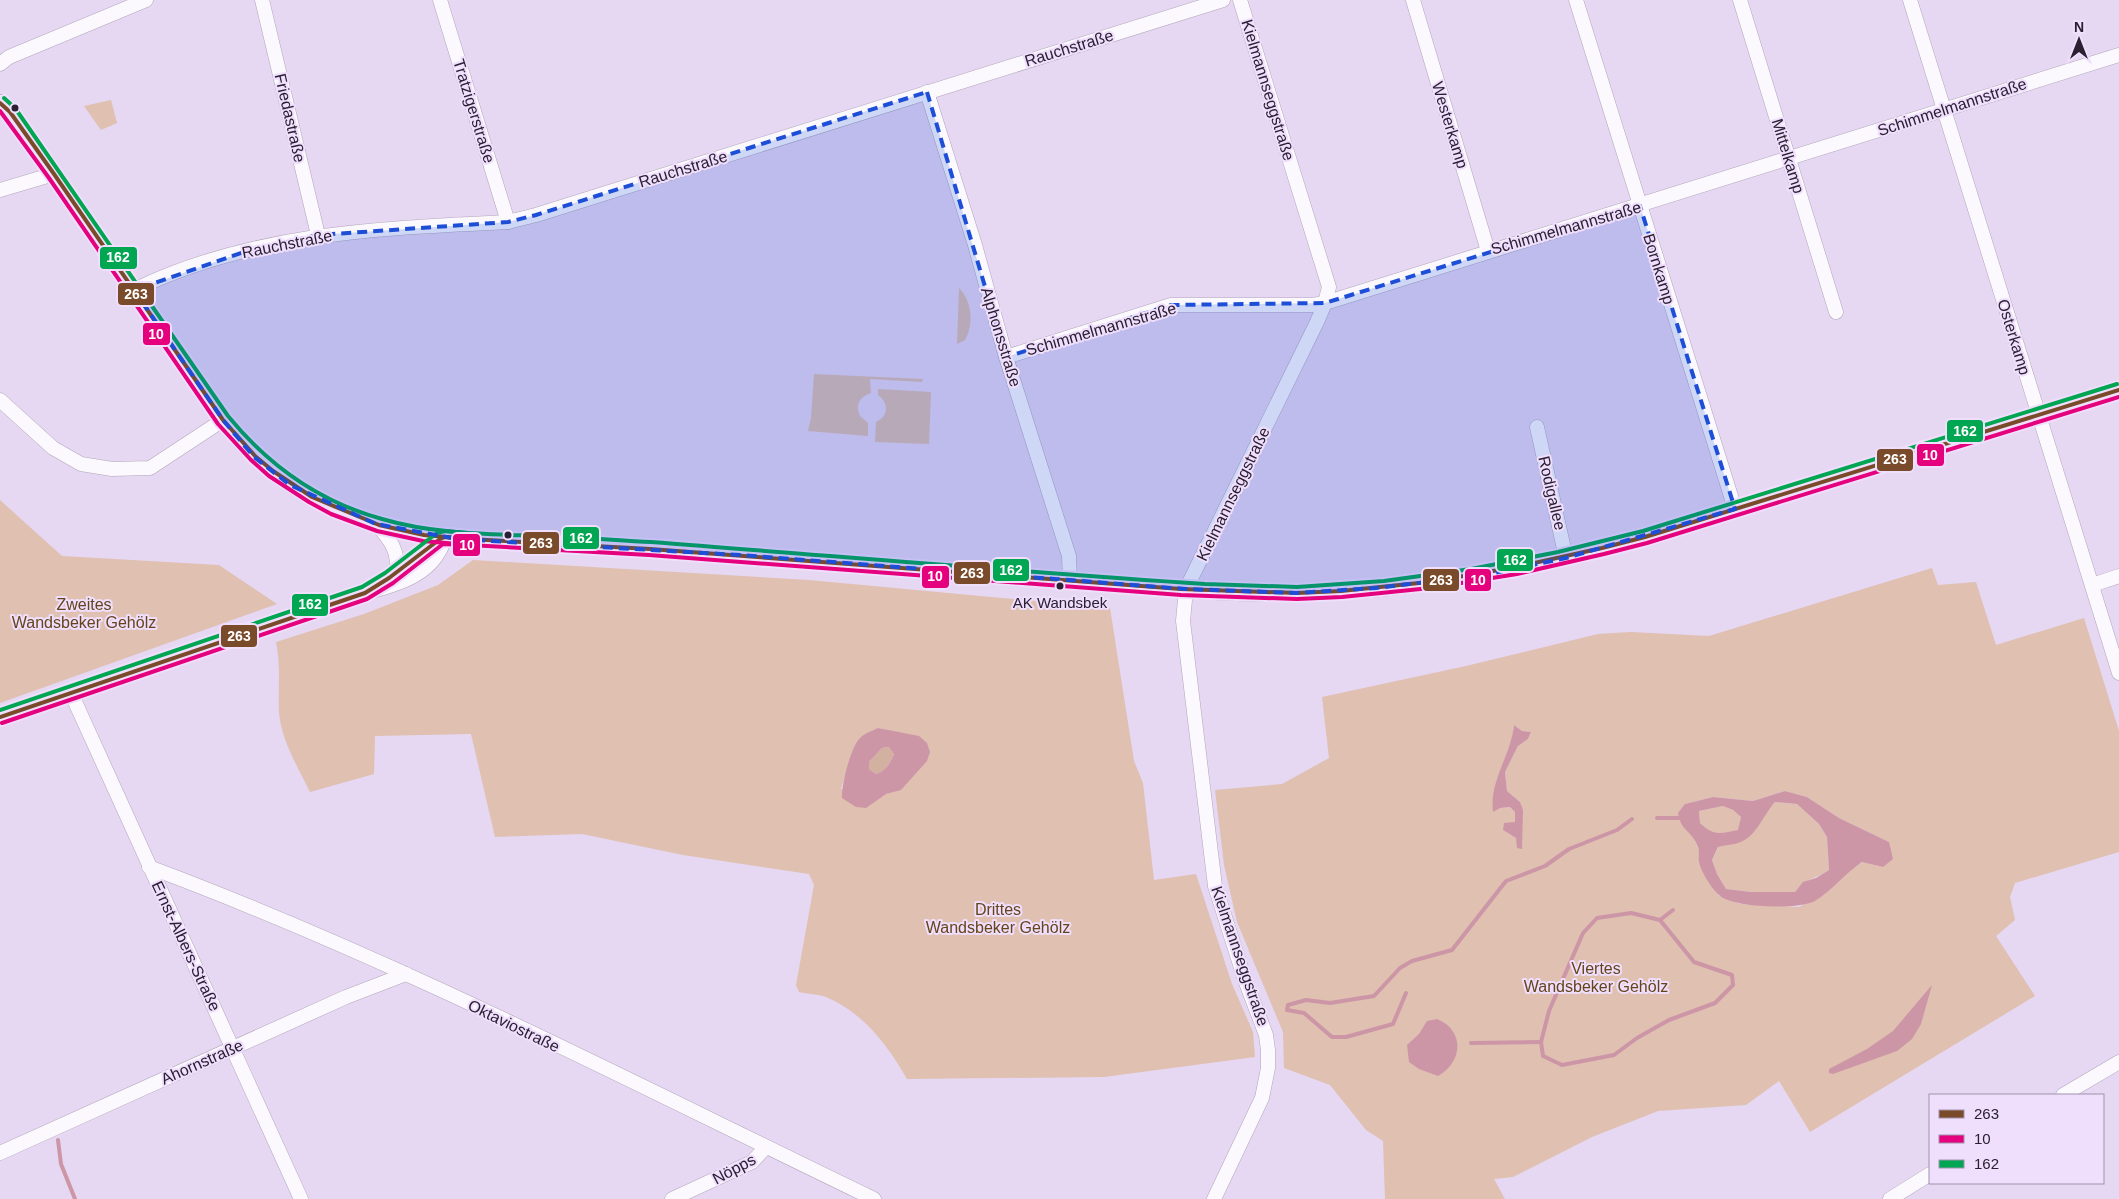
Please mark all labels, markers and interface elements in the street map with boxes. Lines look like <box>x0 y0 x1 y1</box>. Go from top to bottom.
north arrow <box>2054 15 2104 65</box>
street label: Kielmannseggstraße <box>1238 17 1298 163</box>
text: N <box>2074 19 2084 35</box>
street label: Rauchstraße <box>1023 26 1115 70</box>
street label: Tratzigerstraße <box>450 57 498 165</box>
street label: Friedastraße <box>272 72 309 164</box>
street label: Schimmelmannstraße <box>1875 75 2029 139</box>
street label: Westerkamp <box>1429 80 1471 170</box>
unlabelled marker <box>10 103 20 113</box>
street label: Mittelkamp <box>1769 117 1807 196</box>
street label: Rauchstraße <box>637 147 729 191</box>
street label: Schimmelmannstraße <box>1489 198 1643 258</box>
street label: Rauchstraße <box>240 227 334 261</box>
street label: Bornkamp <box>1640 232 1678 306</box>
line badge: 162 <box>99 246 138 270</box>
text: 162 <box>106 249 130 265</box>
line badge: 263 <box>117 282 155 306</box>
street label: Alphonsstraße <box>978 285 1024 389</box>
text: 263 <box>124 286 148 302</box>
street label: Osterkamp <box>1994 297 2034 377</box>
street label: Schimmelmannstraße <box>1024 299 1178 359</box>
line badge: 10 <box>142 322 171 346</box>
text: 10 <box>148 326 164 342</box>
line badge: 162 <box>1946 419 1984 443</box>
text: 162 <box>1953 423 1977 439</box>
street label: Kielmannseggstraße <box>1193 424 1273 564</box>
line badge: 10 <box>1916 443 1945 467</box>
text: 10 <box>1922 447 1938 463</box>
line badge: 263 <box>1876 448 1914 472</box>
text: 263 <box>1883 451 1907 467</box>
street label: Rodigallee <box>1535 454 1569 532</box>
line badge: 162 <box>562 526 600 550</box>
unlabelled marker <box>503 530 513 540</box>
text: 162 <box>569 530 593 546</box>
line badge: 263 <box>522 531 560 555</box>
line badge: 10 <box>452 533 481 557</box>
text: 263 <box>529 535 553 551</box>
text: 10 <box>459 537 475 553</box>
line badge: 162 <box>1496 548 1534 572</box>
text: 162 <box>1503 552 1527 568</box>
line badge: 162 <box>992 558 1030 582</box>
line badge: 263 <box>953 561 991 585</box>
text: 162 <box>999 562 1023 578</box>
line badge: 10 <box>921 565 950 589</box>
text: 263 <box>960 565 984 581</box>
text: 10 <box>927 568 943 584</box>
line badge: 263 <box>1422 568 1460 592</box>
line badge: 10 <box>1464 568 1492 592</box>
text: 263 <box>1429 572 1453 588</box>
text: 10 <box>1470 572 1486 588</box>
marker: AK Wandsbek <box>1055 581 1065 591</box>
line badge: 162 <box>291 593 329 617</box>
place label: AK Wandsbek <box>1013 594 1108 611</box>
park label: Zweites Wandsbeker Gehölz <box>12 596 156 631</box>
text: 162 <box>298 596 322 612</box>
line badge: 263 <box>220 624 258 648</box>
text: 263 <box>227 628 251 644</box>
street label: Ernst-Albers-Straße <box>148 878 224 1014</box>
street label: Kielmannseggstraße <box>1208 884 1272 1028</box>
park label: Drittes Wandsbeker Gehölz <box>926 901 1070 936</box>
park label: Viertes Wandsbeker Gehölz <box>1524 960 1668 995</box>
street label: Oktaviostraße <box>466 997 563 1056</box>
street label: Ahornstraße <box>158 1036 246 1088</box>
legend <box>1929 1094 2104 1184</box>
text: 263 <box>1974 1105 1999 1122</box>
text: 10 <box>1974 1130 1991 1147</box>
street label: Nöpps <box>710 1151 758 1187</box>
text: 162 <box>1974 1155 1999 1172</box>

